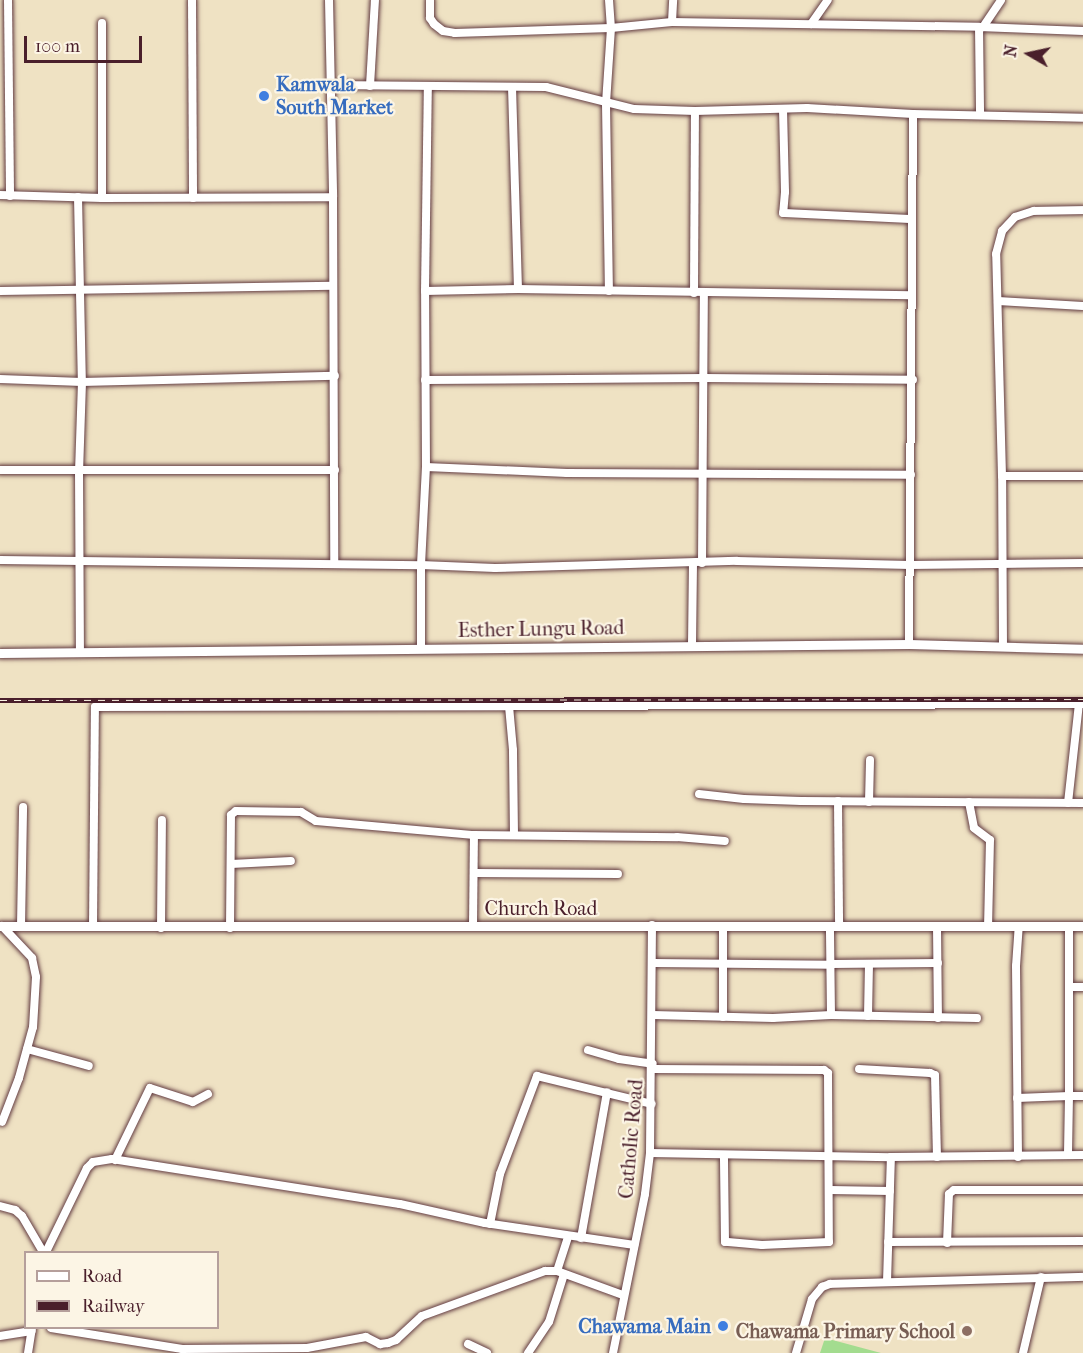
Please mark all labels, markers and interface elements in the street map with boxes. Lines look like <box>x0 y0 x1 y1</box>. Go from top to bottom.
scale bar <box>27 24 146 62</box>
north arrow <box>999 24 1059 84</box>
text: 100 m <box>35 36 80 57</box>
text: N <box>1000 44 1021 59</box>
place label: Kamwala South Market <box>276 72 393 119</box>
marker: Kamwala South Market <box>257 89 271 103</box>
street label: Esther Lungu Road <box>457 616 625 642</box>
street label: Church Road <box>485 896 597 920</box>
street label: Catholic Road <box>614 1078 648 1200</box>
legend <box>24 1251 219 1329</box>
text: Road <box>82 1266 122 1287</box>
text: Railway <box>82 1296 145 1317</box>
place label: Chawama Main <box>578 1314 711 1338</box>
marker: Chawama Main <box>716 1319 730 1333</box>
place label: Chawama Primary School <box>736 1319 955 1343</box>
marker: Chawama Primary School <box>960 1324 974 1338</box>

